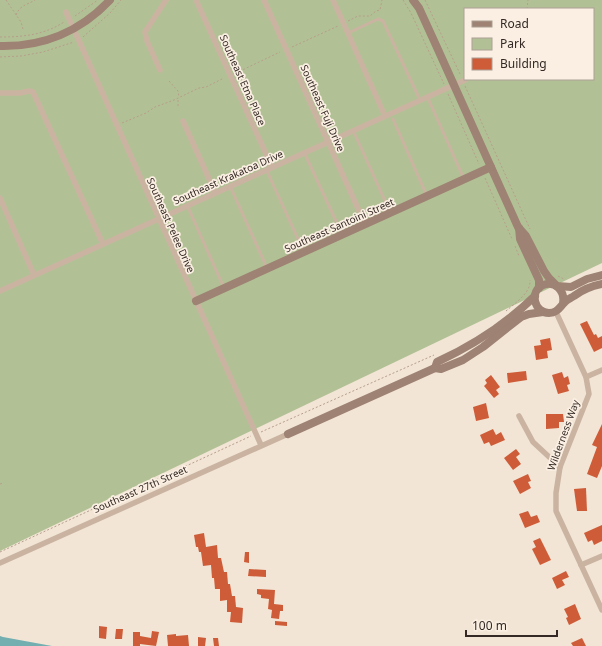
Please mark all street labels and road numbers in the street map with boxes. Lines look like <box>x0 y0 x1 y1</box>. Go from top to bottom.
street label: Southeast Etna Place <box>217 32 269 128</box>
street label: Southeast Fuji Drive <box>298 62 349 154</box>
street label: Southeast Krakatoa Drive <box>171 146 286 208</box>
street label: Southeast Pelee Drive <box>144 175 198 275</box>
street label: Southeast Santoini Street <box>282 194 396 256</box>
street label: Wilderness Way <box>544 397 583 472</box>
street label: Southeast 27th Street <box>91 462 190 516</box>

